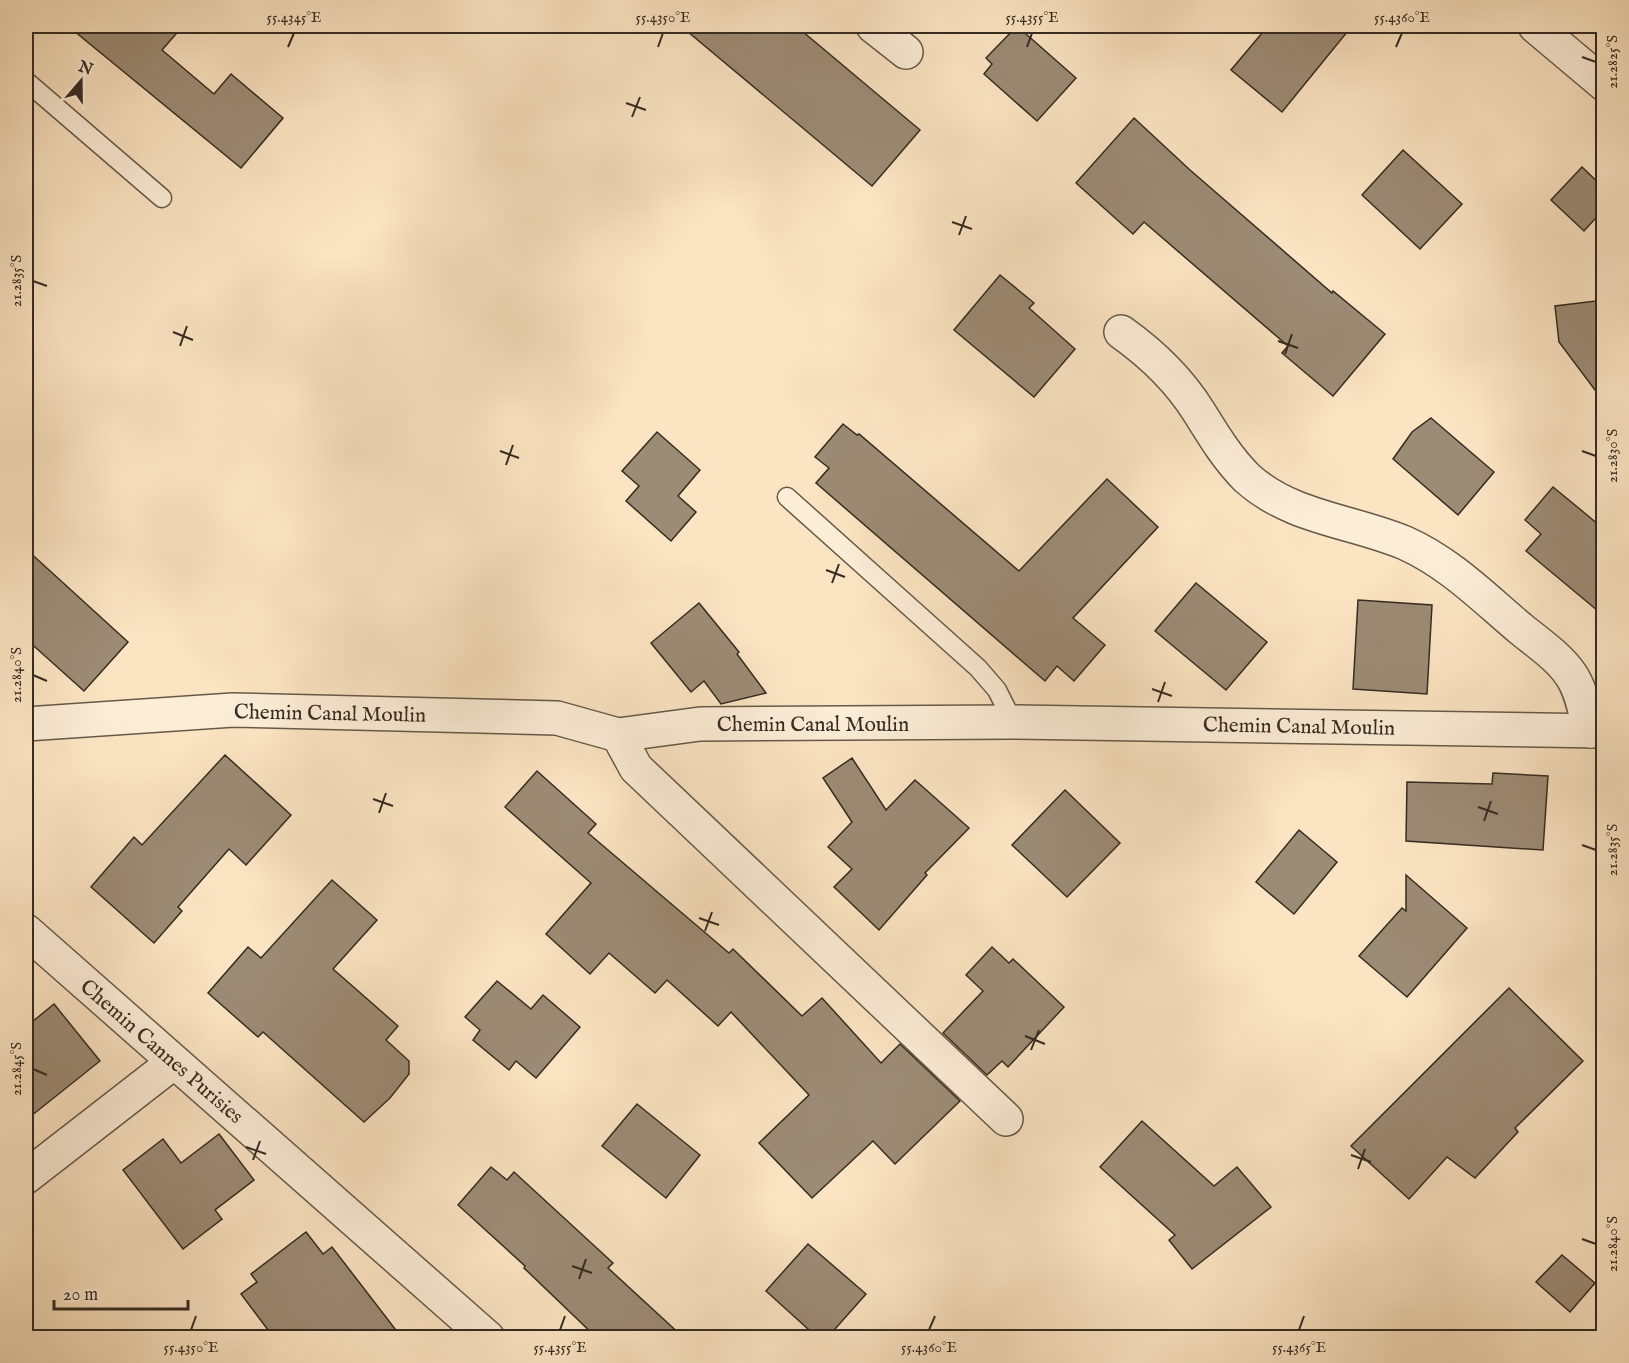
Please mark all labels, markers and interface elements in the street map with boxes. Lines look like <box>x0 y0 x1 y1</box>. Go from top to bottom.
text: 55.4345°E <box>266 8 322 27</box>
text: 55.4350°E <box>635 8 691 27</box>
text: 55.4355°E <box>1005 8 1059 27</box>
text: 55.4360°E <box>1374 8 1430 27</box>
text: 21.2825°S <box>1603 35 1622 89</box>
north arrow <box>51 51 111 111</box>
text: N <box>75 57 96 81</box>
text: 21.2835°S <box>7 255 26 307</box>
text: 21.2830°S <box>1603 429 1622 483</box>
text: 21.2840°S <box>7 647 26 703</box>
street label: Chemin Canal Moulin <box>234 699 426 730</box>
street label: Chemin Canal Moulin <box>717 712 909 739</box>
street label: Chemin Canal Moulin <box>1203 712 1395 743</box>
text: 21.2835°S <box>1603 824 1622 876</box>
street label: Chemin Cannes Purisies <box>74 974 248 1130</box>
text: 21.2845°S <box>7 1042 26 1096</box>
text: 21.2840°S <box>1603 1216 1622 1272</box>
scale bar <box>54 1273 188 1311</box>
text: 20 m <box>63 1284 98 1307</box>
text: 55.4350°E <box>163 1338 219 1357</box>
text: 55.4355°E <box>533 1338 587 1357</box>
text: 55.4360°E <box>901 1338 957 1357</box>
text: 55.4365°E <box>1272 1338 1326 1357</box>

